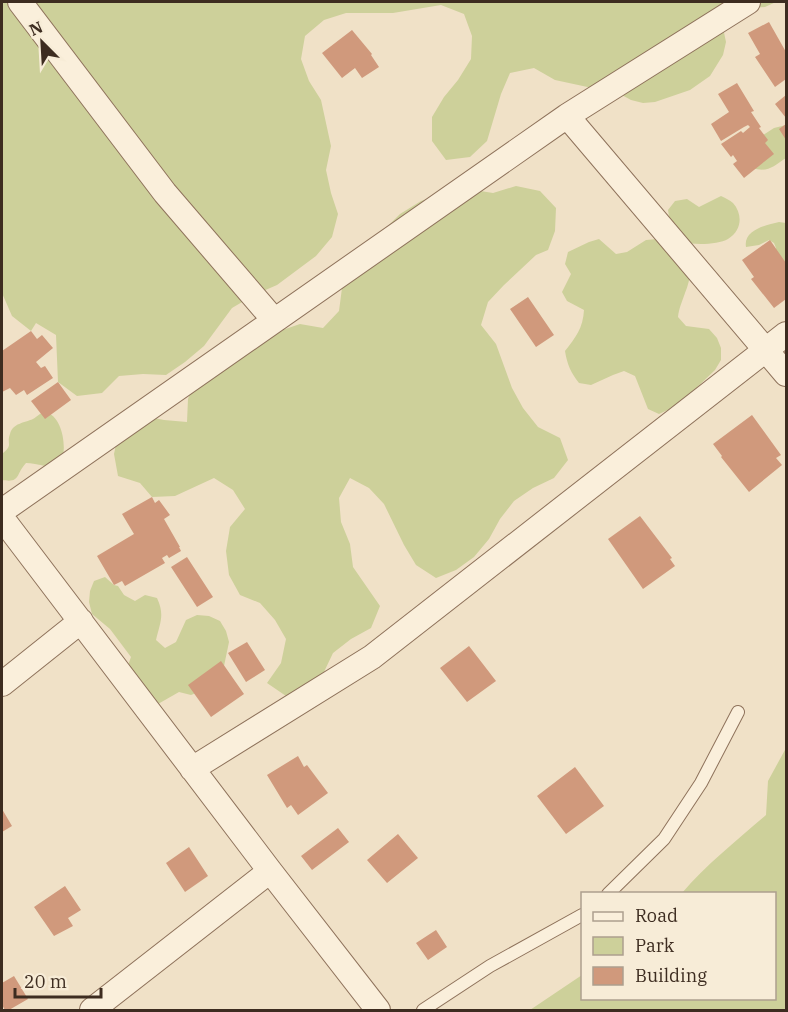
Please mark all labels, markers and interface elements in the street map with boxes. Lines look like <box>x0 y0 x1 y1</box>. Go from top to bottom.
north arrow <box>12 12 72 72</box>
text: N <box>26 17 46 40</box>
legend <box>581 892 776 1000</box>
text: Road <box>635 904 678 927</box>
text: Park <box>635 934 675 957</box>
scale bar <box>15 961 100 999</box>
text: Building <box>635 964 707 987</box>
text: 20 m <box>24 970 67 993</box>

